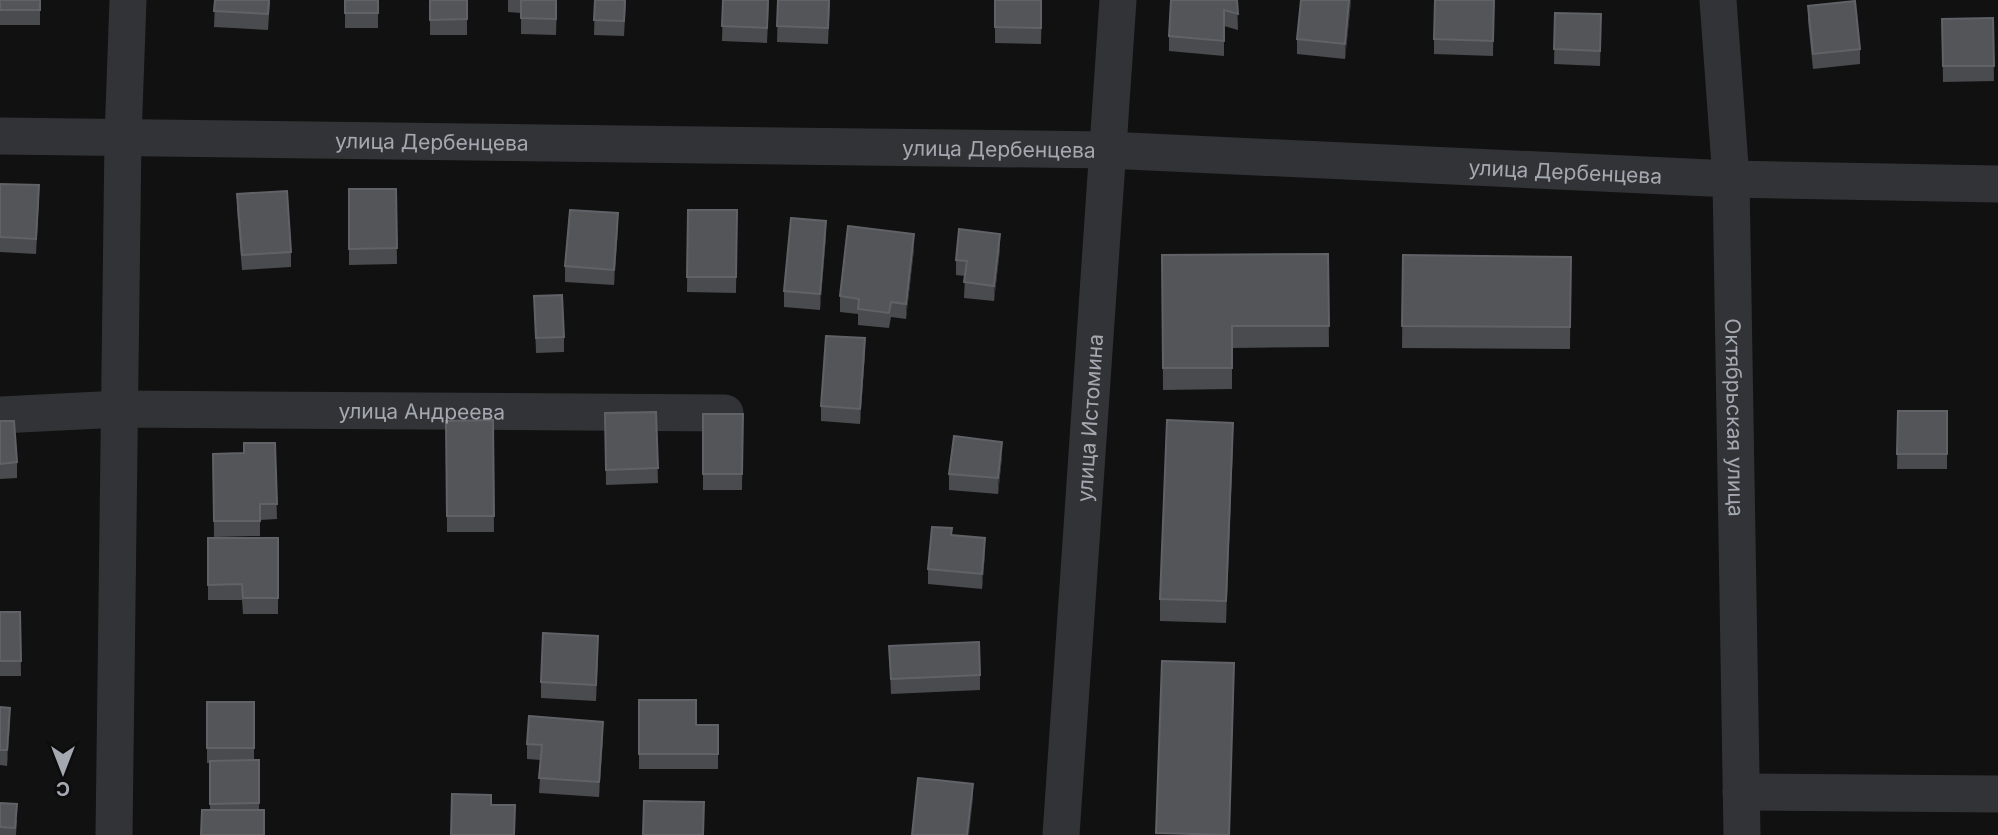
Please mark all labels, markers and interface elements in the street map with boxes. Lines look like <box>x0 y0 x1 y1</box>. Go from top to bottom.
street label: улица Дербенцева <box>335 128 529 155</box>
street label: улица Дербенцева <box>902 135 1096 162</box>
street label: улица Дербенцева <box>1468 154 1663 188</box>
street label: Октябрьская улица <box>1721 318 1749 517</box>
street label: улица Истомина <box>1071 333 1108 503</box>
street label: улица Андреева <box>338 398 505 424</box>
north arrow <box>28 737 98 807</box>
text: С <box>56 777 70 800</box>

